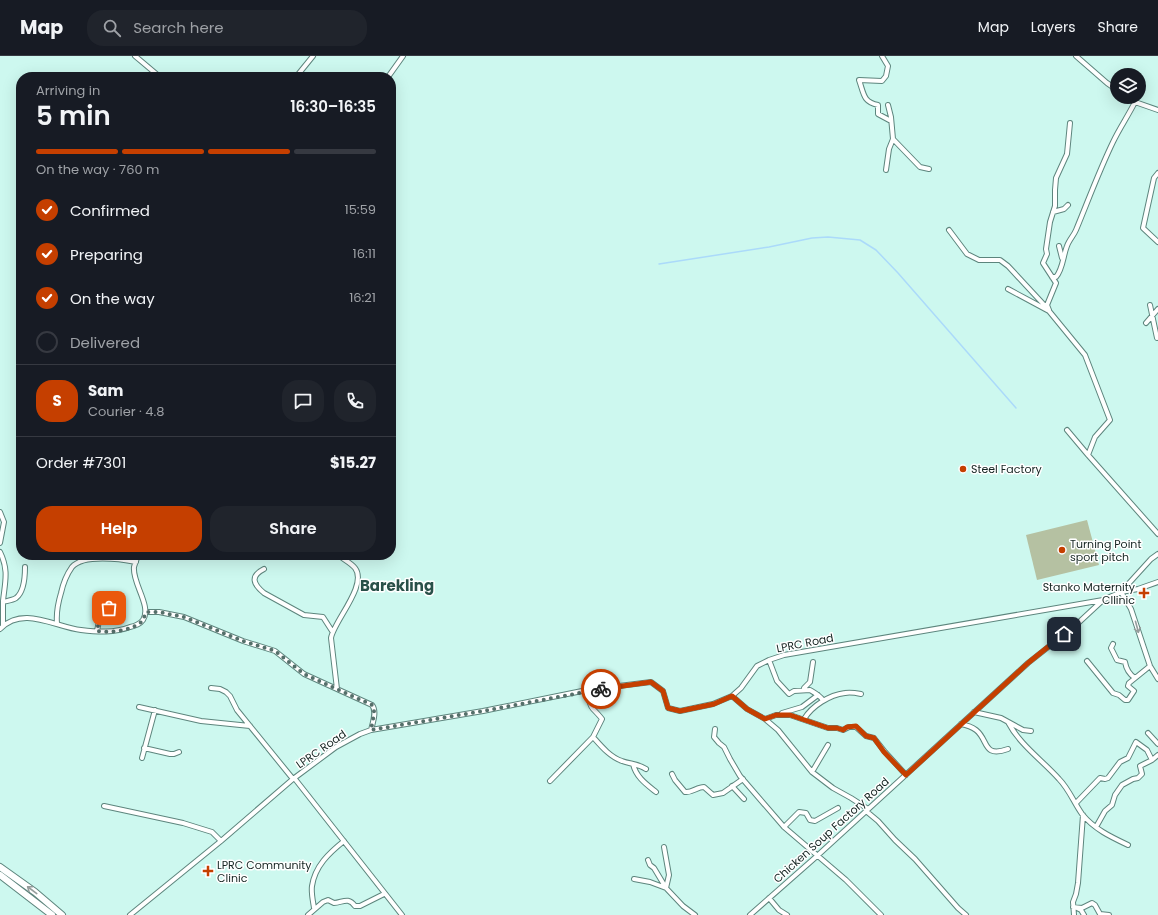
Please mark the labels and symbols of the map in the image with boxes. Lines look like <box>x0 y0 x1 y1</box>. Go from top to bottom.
place label: Steel Factory <box>971 461 1043 477</box>
marker: Steel Factory <box>958 464 968 474</box>
place label: Turning Point sport pitch <box>1070 536 1141 565</box>
marker: Turning Point sport pitch <box>1057 545 1067 555</box>
district label: Barekling <box>360 575 434 596</box>
place label: Stanko Maternity Cllinic <box>1043 579 1136 608</box>
marker: Stanko Maternity Cllinic <box>1138 587 1150 599</box>
pin <box>92 591 126 625</box>
pin <box>1047 617 1081 651</box>
one-way arrow <box>1134 621 1141 634</box>
street label: LPRC Road <box>775 630 835 656</box>
courier <box>581 669 621 709</box>
street label: LPRC Road <box>293 726 349 772</box>
street label: Chicken Soup Factory Road <box>770 774 892 886</box>
place label: LPRC Community Clinic <box>217 857 312 886</box>
marker: LPRC Community Clinic <box>202 865 214 877</box>
one-way arrow <box>26 886 37 894</box>

